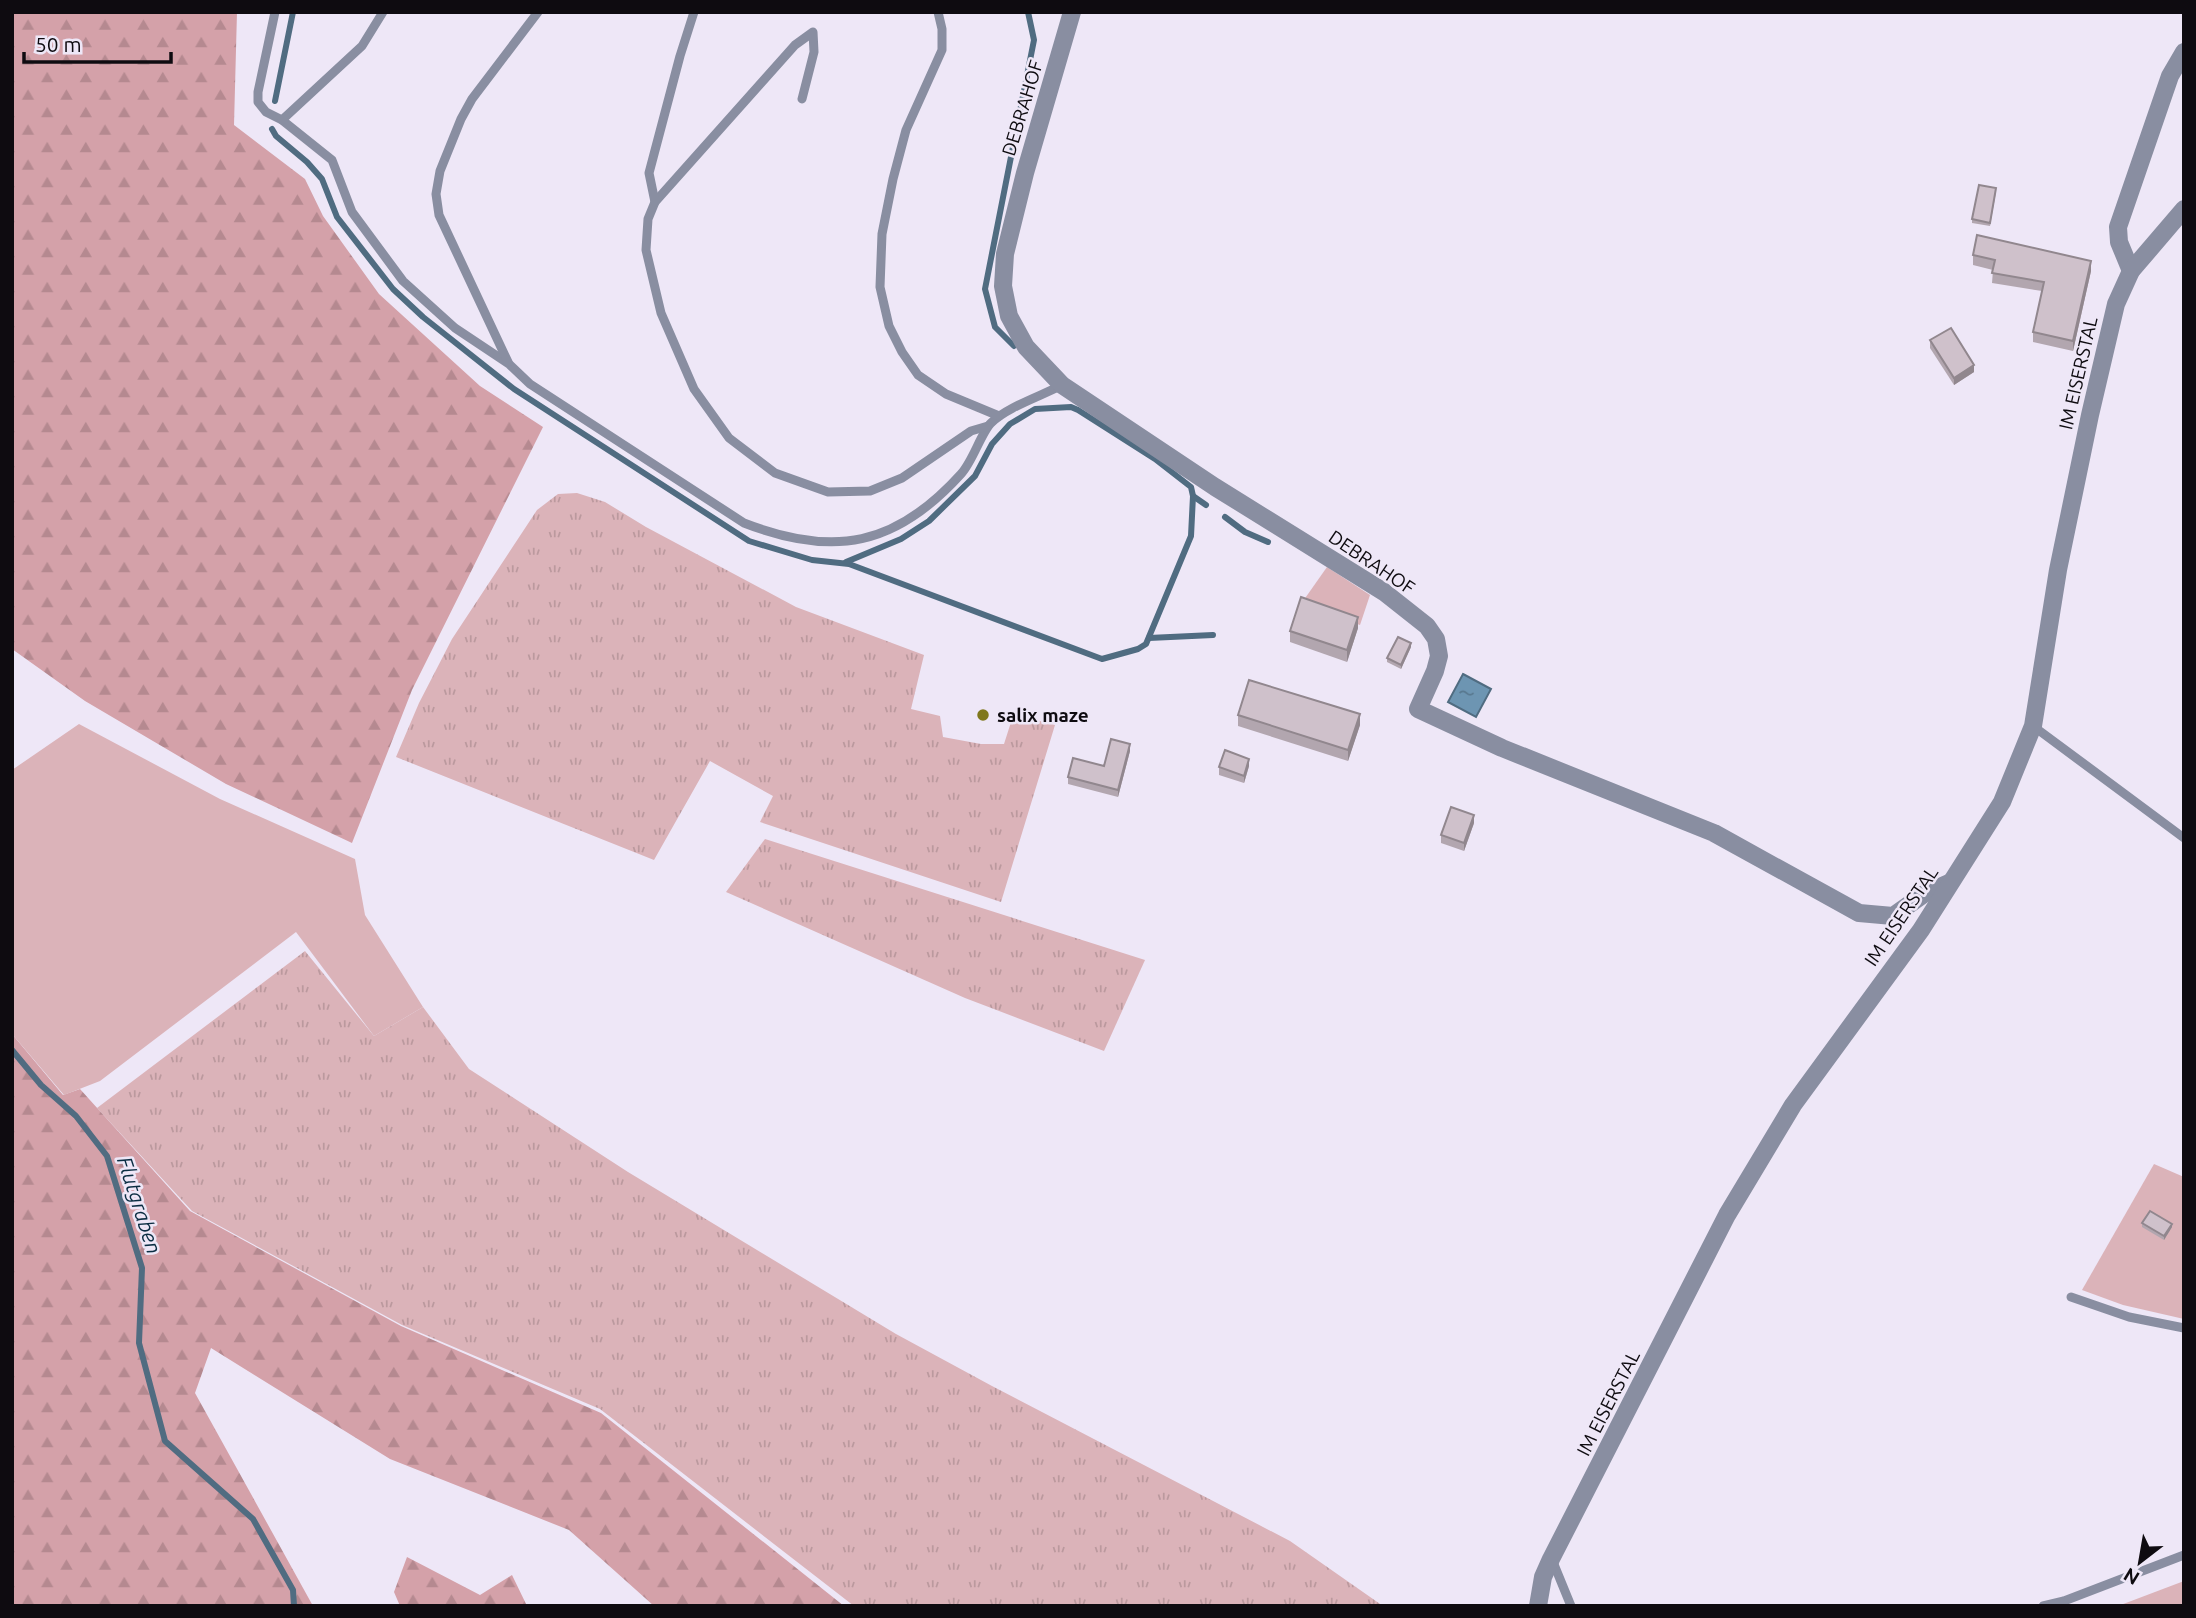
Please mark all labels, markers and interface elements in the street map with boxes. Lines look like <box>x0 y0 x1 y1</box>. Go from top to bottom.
scale bar <box>24 21 172 65</box>
text: 50 m <box>35 32 82 56</box>
street label: DEBRAHOF <box>997 58 1047 158</box>
street label: IM EISERSTAL <box>2054 314 2102 432</box>
street label: DEBRAHOF <box>1325 525 1419 599</box>
place label: salix maze <box>997 704 1089 726</box>
marker: salix maze <box>975 707 991 723</box>
street label: IM EISERSTAL <box>1860 862 1943 970</box>
water label: Flutgraben <box>113 1153 167 1257</box>
street label: IM EISERSTAL <box>1572 1346 1644 1459</box>
north arrow <box>2105 1527 2175 1597</box>
text: N <box>2119 1563 2143 1590</box>

